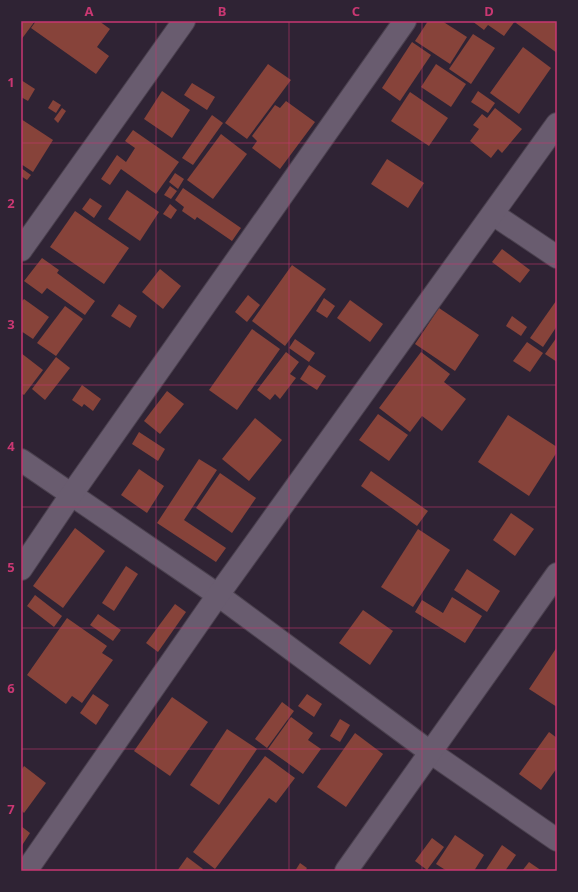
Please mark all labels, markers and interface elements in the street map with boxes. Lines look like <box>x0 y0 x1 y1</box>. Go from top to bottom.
text: A <box>85 2 94 20</box>
text: B <box>218 2 226 20</box>
text: C <box>352 2 360 20</box>
text: D <box>484 2 494 20</box>
text: 1 <box>7 73 15 91</box>
text: 2 <box>7 194 15 212</box>
text: 3 <box>7 315 15 333</box>
text: 4 <box>7 437 15 455</box>
text: 5 <box>7 558 15 576</box>
text: 6 <box>7 679 15 697</box>
text: 7 <box>7 800 15 818</box>

